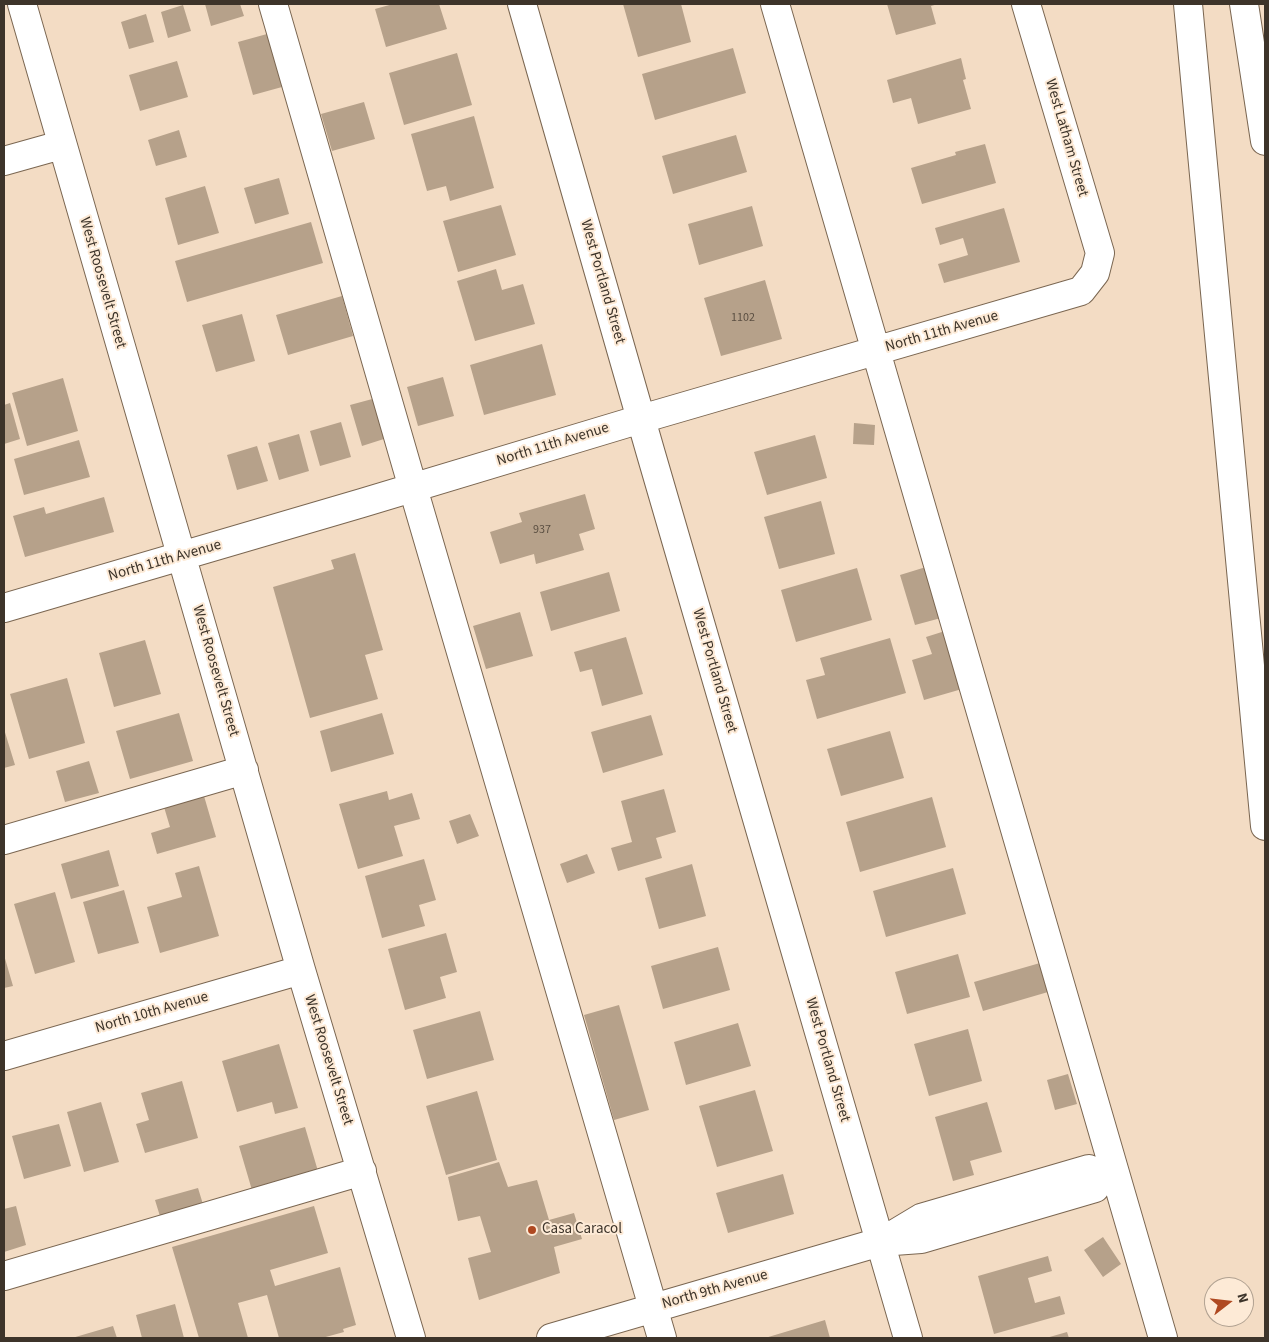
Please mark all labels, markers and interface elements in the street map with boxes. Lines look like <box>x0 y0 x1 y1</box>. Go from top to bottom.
street label: West Latham Street <box>1041 77 1091 199</box>
street label: West Roosevelt Street <box>75 215 129 351</box>
street label: West Portland Street <box>576 218 628 346</box>
street label: North 11th Avenue <box>883 307 1001 357</box>
house number: 1102 <box>731 311 755 325</box>
street label: North 11th Avenue <box>495 419 611 471</box>
house number: 937 <box>533 523 551 537</box>
street label: North 11th Avenue <box>106 536 224 586</box>
street label: West Roosevelt Street <box>188 603 242 739</box>
street label: West Portland Street <box>688 607 740 735</box>
street label: North 10th Avenue <box>93 988 211 1038</box>
street label: West Roosevelt Street <box>300 993 356 1127</box>
street label: West Portland Street <box>801 996 853 1124</box>
place label: Casa Caracol <box>542 1221 622 1239</box>
marker: Casa Caracol <box>526 1224 538 1236</box>
street label: North 9th Avenue <box>660 1266 770 1314</box>
north arrow <box>1204 1277 1254 1327</box>
text: N <box>1232 1291 1253 1305</box>

